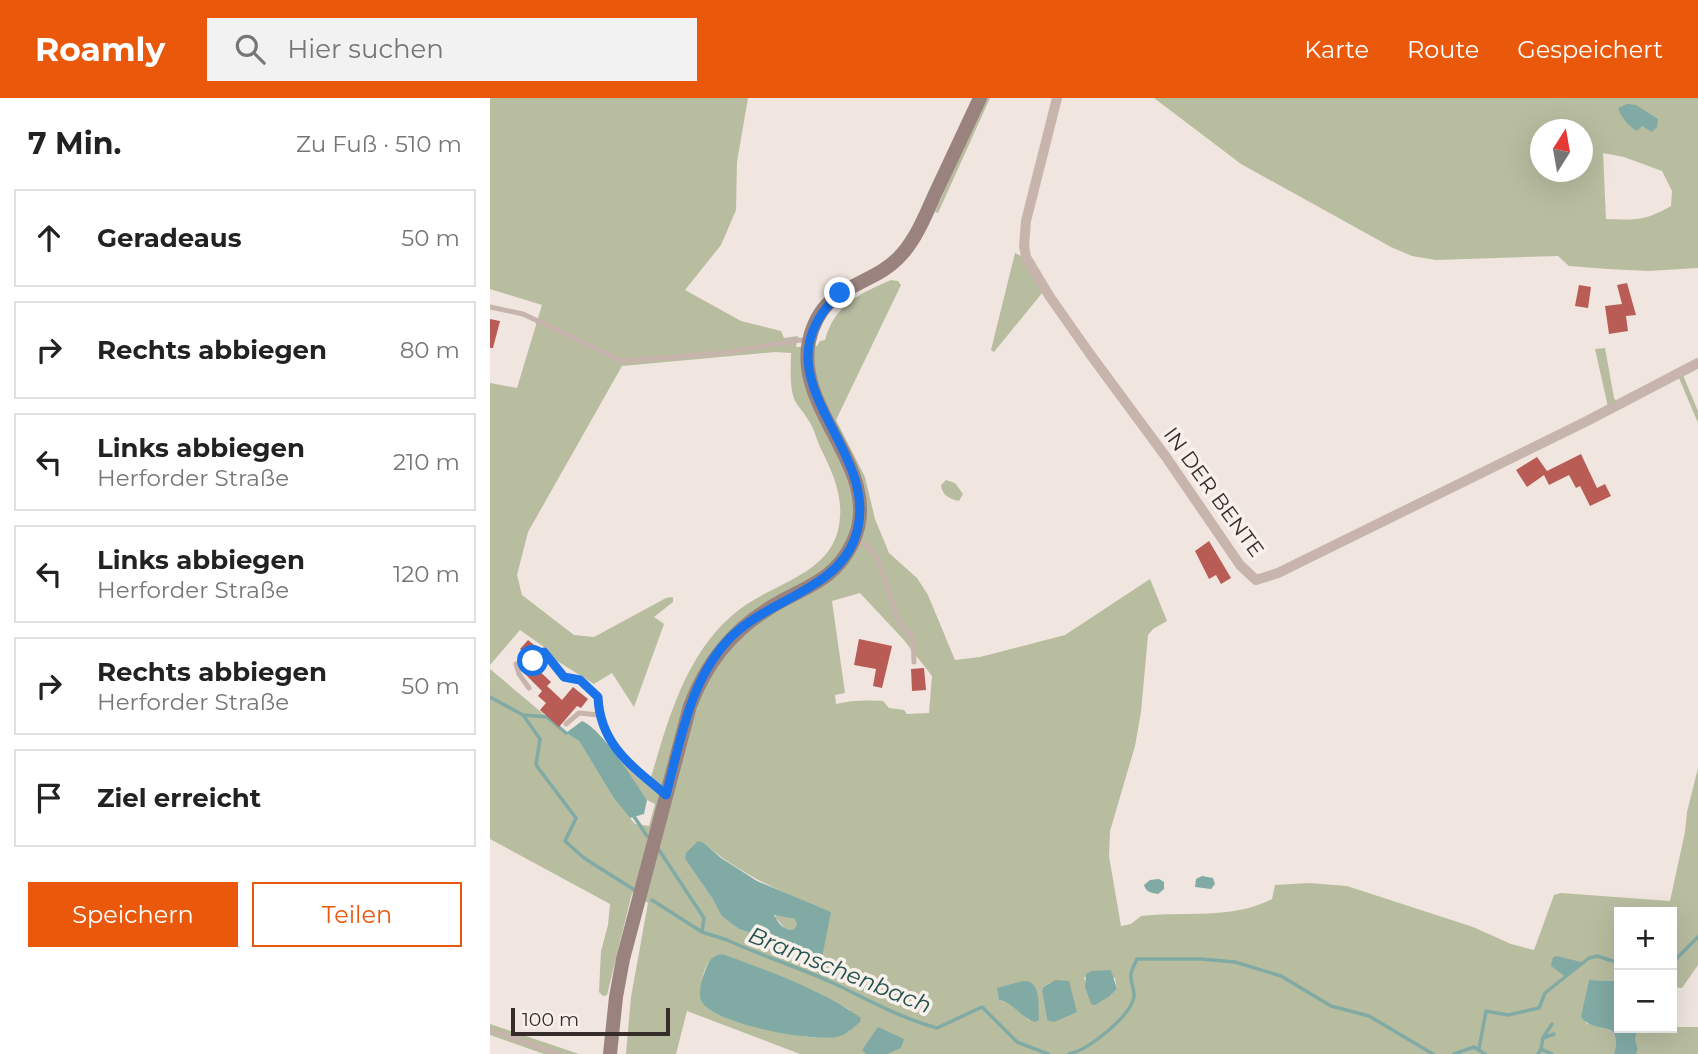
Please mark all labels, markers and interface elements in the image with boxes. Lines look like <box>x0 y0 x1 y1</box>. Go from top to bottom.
search box <box>207 18 697 81</box>
text: Roamly <box>35 29 165 69</box>
icon: search <box>231 30 269 68</box>
text: Hier suchen <box>287 33 444 65</box>
text: Karte <box>1304 35 1369 64</box>
text: Route <box>1407 35 1479 64</box>
text: Gespeichert <box>1517 35 1663 64</box>
north arrow <box>1530 119 1593 182</box>
text: 7 Min. <box>28 125 121 162</box>
text: Zu Fuß · 510 m <box>296 130 462 158</box>
icon: ahead <box>30 219 68 257</box>
text: Geradeaus <box>97 222 242 254</box>
text: 50 m <box>401 224 460 252</box>
route end <box>824 277 855 308</box>
icon: right <box>30 331 68 369</box>
text: Rechts abbiegen <box>97 334 327 366</box>
text: 80 m <box>400 336 460 364</box>
street label: IN DER BENTE <box>1159 422 1269 562</box>
text: Links abbiegen <box>97 432 305 464</box>
icon: left <box>30 443 68 481</box>
text: 210 m <box>393 448 460 476</box>
text: Herforder Straße <box>97 464 289 492</box>
text: Links abbiegen <box>97 544 305 576</box>
icon: left <box>30 555 68 593</box>
text: 120 m <box>393 560 460 588</box>
text: Herforder Straße <box>97 576 289 604</box>
route start <box>517 645 548 676</box>
text: Rechts abbiegen <box>97 656 327 688</box>
icon: right <box>30 667 68 705</box>
text: 50 m <box>401 672 460 700</box>
text: Herforder Straße <box>97 688 289 716</box>
icon: arrive <box>30 779 68 817</box>
text: Ziel erreicht <box>97 782 261 814</box>
button: Speichern <box>28 882 238 947</box>
button: Teilen <box>252 882 462 947</box>
map controls <box>1614 907 1677 1033</box>
button: + <box>1614 907 1677 970</box>
water label: Bramschenbach <box>744 921 936 1019</box>
button: − <box>1614 970 1677 1033</box>
scale bar <box>511 1005 670 1037</box>
text: 100 m <box>522 1008 579 1031</box>

